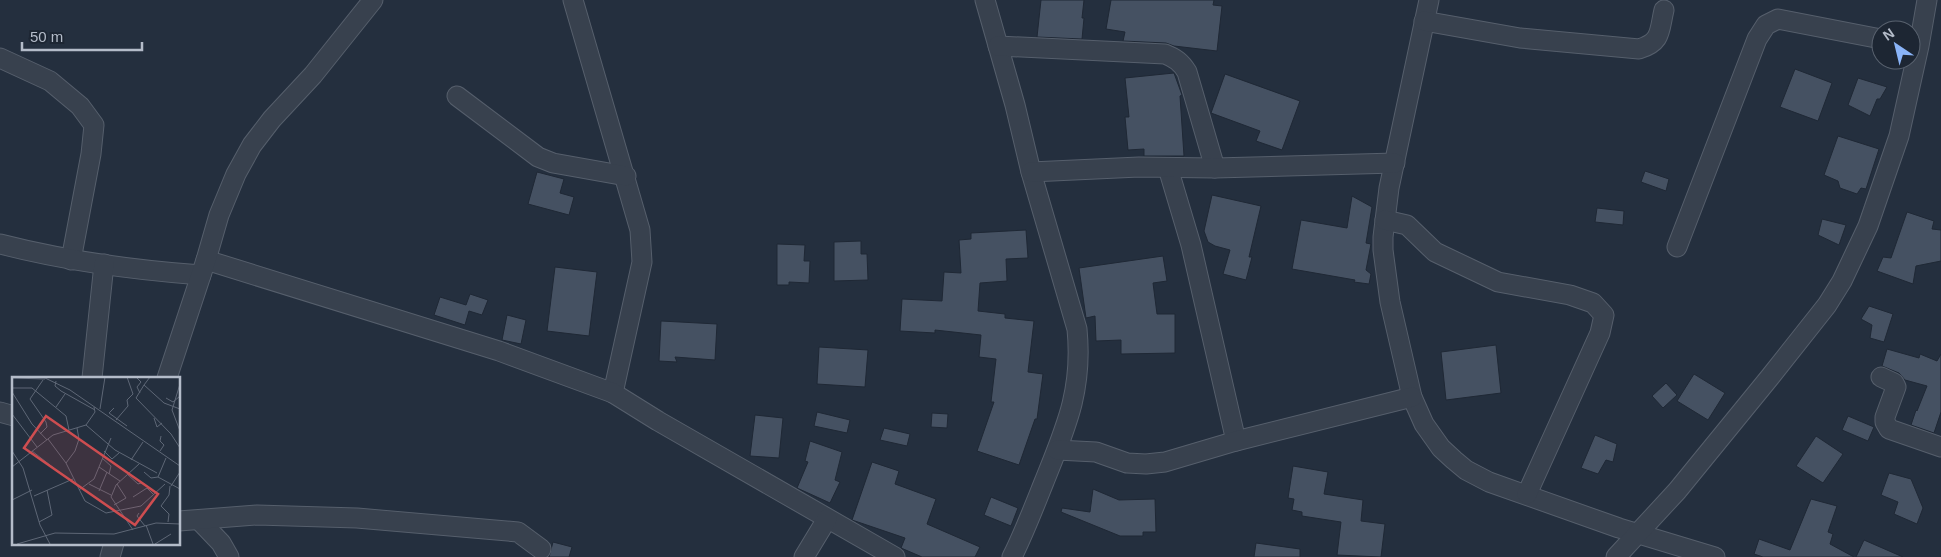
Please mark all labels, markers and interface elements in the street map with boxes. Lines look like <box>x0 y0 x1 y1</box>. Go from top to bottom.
scale bar <box>22 20 142 52</box>
north arrow <box>1871 20 1921 70</box>
text: N <box>1880 25 1897 44</box>
text: 50 m <box>30 28 63 45</box>
inset map <box>12 377 180 544</box>

